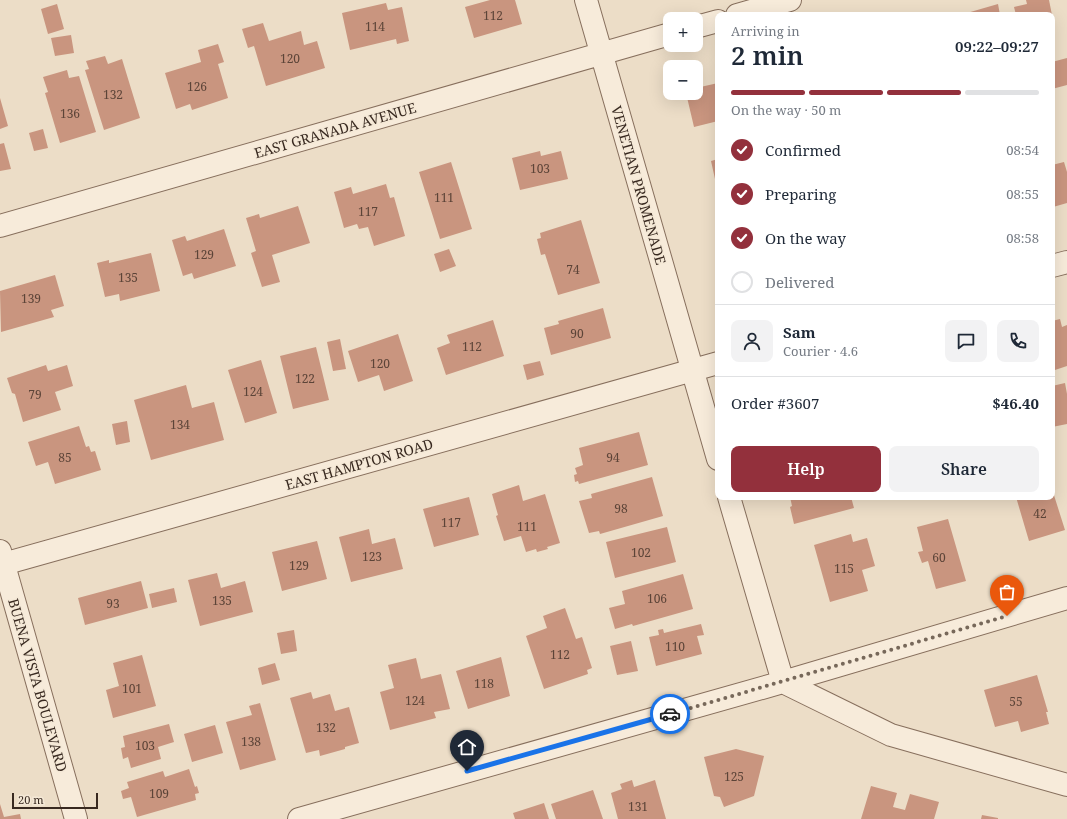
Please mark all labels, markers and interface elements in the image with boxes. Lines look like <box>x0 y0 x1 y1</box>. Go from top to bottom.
house number: 112 <box>483 7 503 24</box>
map controls <box>663 12 703 100</box>
button: + <box>663 12 703 52</box>
house number: 114 <box>365 18 385 35</box>
text: Arriving in <box>731 22 800 40</box>
text: 09:22–09:27 <box>955 36 1039 56</box>
text: 2 min <box>731 37 804 73</box>
house number: 120 <box>280 50 300 67</box>
button: − <box>663 60 703 100</box>
house number: 126 <box>187 78 207 95</box>
house number: 132 <box>103 86 123 103</box>
street label: EAST GRANADA AVENUE <box>252 98 418 162</box>
text: On the way · 50 m <box>731 101 841 119</box>
street label: VENETIAN PROMENADE <box>607 103 671 267</box>
house number: 136 <box>60 105 80 122</box>
icon: check <box>731 139 753 161</box>
text: Confirmed <box>765 140 841 160</box>
text: 08:54 <box>1006 141 1039 159</box>
house number: 103 <box>530 160 550 177</box>
icon: check <box>731 183 753 205</box>
text: Preparing <box>765 184 836 204</box>
text: 08:55 <box>1006 185 1039 203</box>
house number: 111 <box>434 189 454 206</box>
house number: 117 <box>358 203 378 220</box>
icon: check <box>731 227 753 249</box>
text: On the way <box>765 228 846 248</box>
text: 08:58 <box>1006 229 1039 247</box>
house number: 129 <box>194 246 214 263</box>
house number: 74 <box>566 261 580 278</box>
house number: 135 <box>118 269 138 286</box>
text: Delivered <box>765 272 834 292</box>
house number: 139 <box>21 290 41 307</box>
button: person <box>731 320 773 362</box>
button: chat <box>945 320 987 362</box>
button: phone <box>997 320 1039 362</box>
text: Sam <box>783 322 815 342</box>
house number: 90 <box>570 325 584 342</box>
house number: 112 <box>462 338 482 355</box>
text: Courier · 4.6 <box>783 342 858 360</box>
house number: 120 <box>370 355 390 372</box>
house number: 122 <box>295 370 315 387</box>
house number: 124 <box>243 383 263 400</box>
house number: 79 <box>28 386 42 403</box>
text: Order #3607 <box>731 393 819 413</box>
text: $46.40 <box>992 393 1039 413</box>
house number: 134 <box>170 416 190 433</box>
street label: EAST HAMPTON ROAD <box>283 434 435 494</box>
button: Help <box>731 446 881 492</box>
button: Share <box>889 446 1039 492</box>
house number: 85 <box>58 449 72 466</box>
house number: 94 <box>606 449 620 466</box>
house number: 98 <box>614 500 628 517</box>
house number: 42 <box>1033 505 1047 522</box>
house number: 117 <box>441 514 461 531</box>
house number: 111 <box>517 518 537 535</box>
house number: 102 <box>631 544 651 561</box>
house number: 123 <box>362 548 382 565</box>
house number: 60 <box>932 549 946 566</box>
house number: 129 <box>289 557 309 574</box>
house number: 115 <box>834 560 854 577</box>
pin <box>990 575 1024 616</box>
icon: bag <box>996 581 1018 603</box>
house number: 106 <box>647 590 667 607</box>
house number: 135 <box>212 592 232 609</box>
house number: 93 <box>106 595 120 612</box>
street label: BUENA VISTA BOULEVARD <box>4 596 72 774</box>
house number: 110 <box>665 638 685 655</box>
house number: 112 <box>550 646 570 663</box>
house number: 118 <box>474 675 494 692</box>
house number: 101 <box>122 680 142 697</box>
house number: 124 <box>405 692 425 709</box>
house number: 55 <box>1009 693 1023 710</box>
courier <box>650 694 690 734</box>
icon: car <box>659 703 681 725</box>
house number: 132 <box>316 719 336 736</box>
pin <box>450 730 484 771</box>
house number: 138 <box>241 733 261 750</box>
icon: home <box>456 736 478 758</box>
house number: 103 <box>135 737 155 754</box>
house number: 125 <box>724 768 744 785</box>
house number: 109 <box>149 785 169 802</box>
scale bar <box>12 791 98 810</box>
text: 20 m <box>18 792 44 807</box>
house number: 131 <box>628 798 648 815</box>

